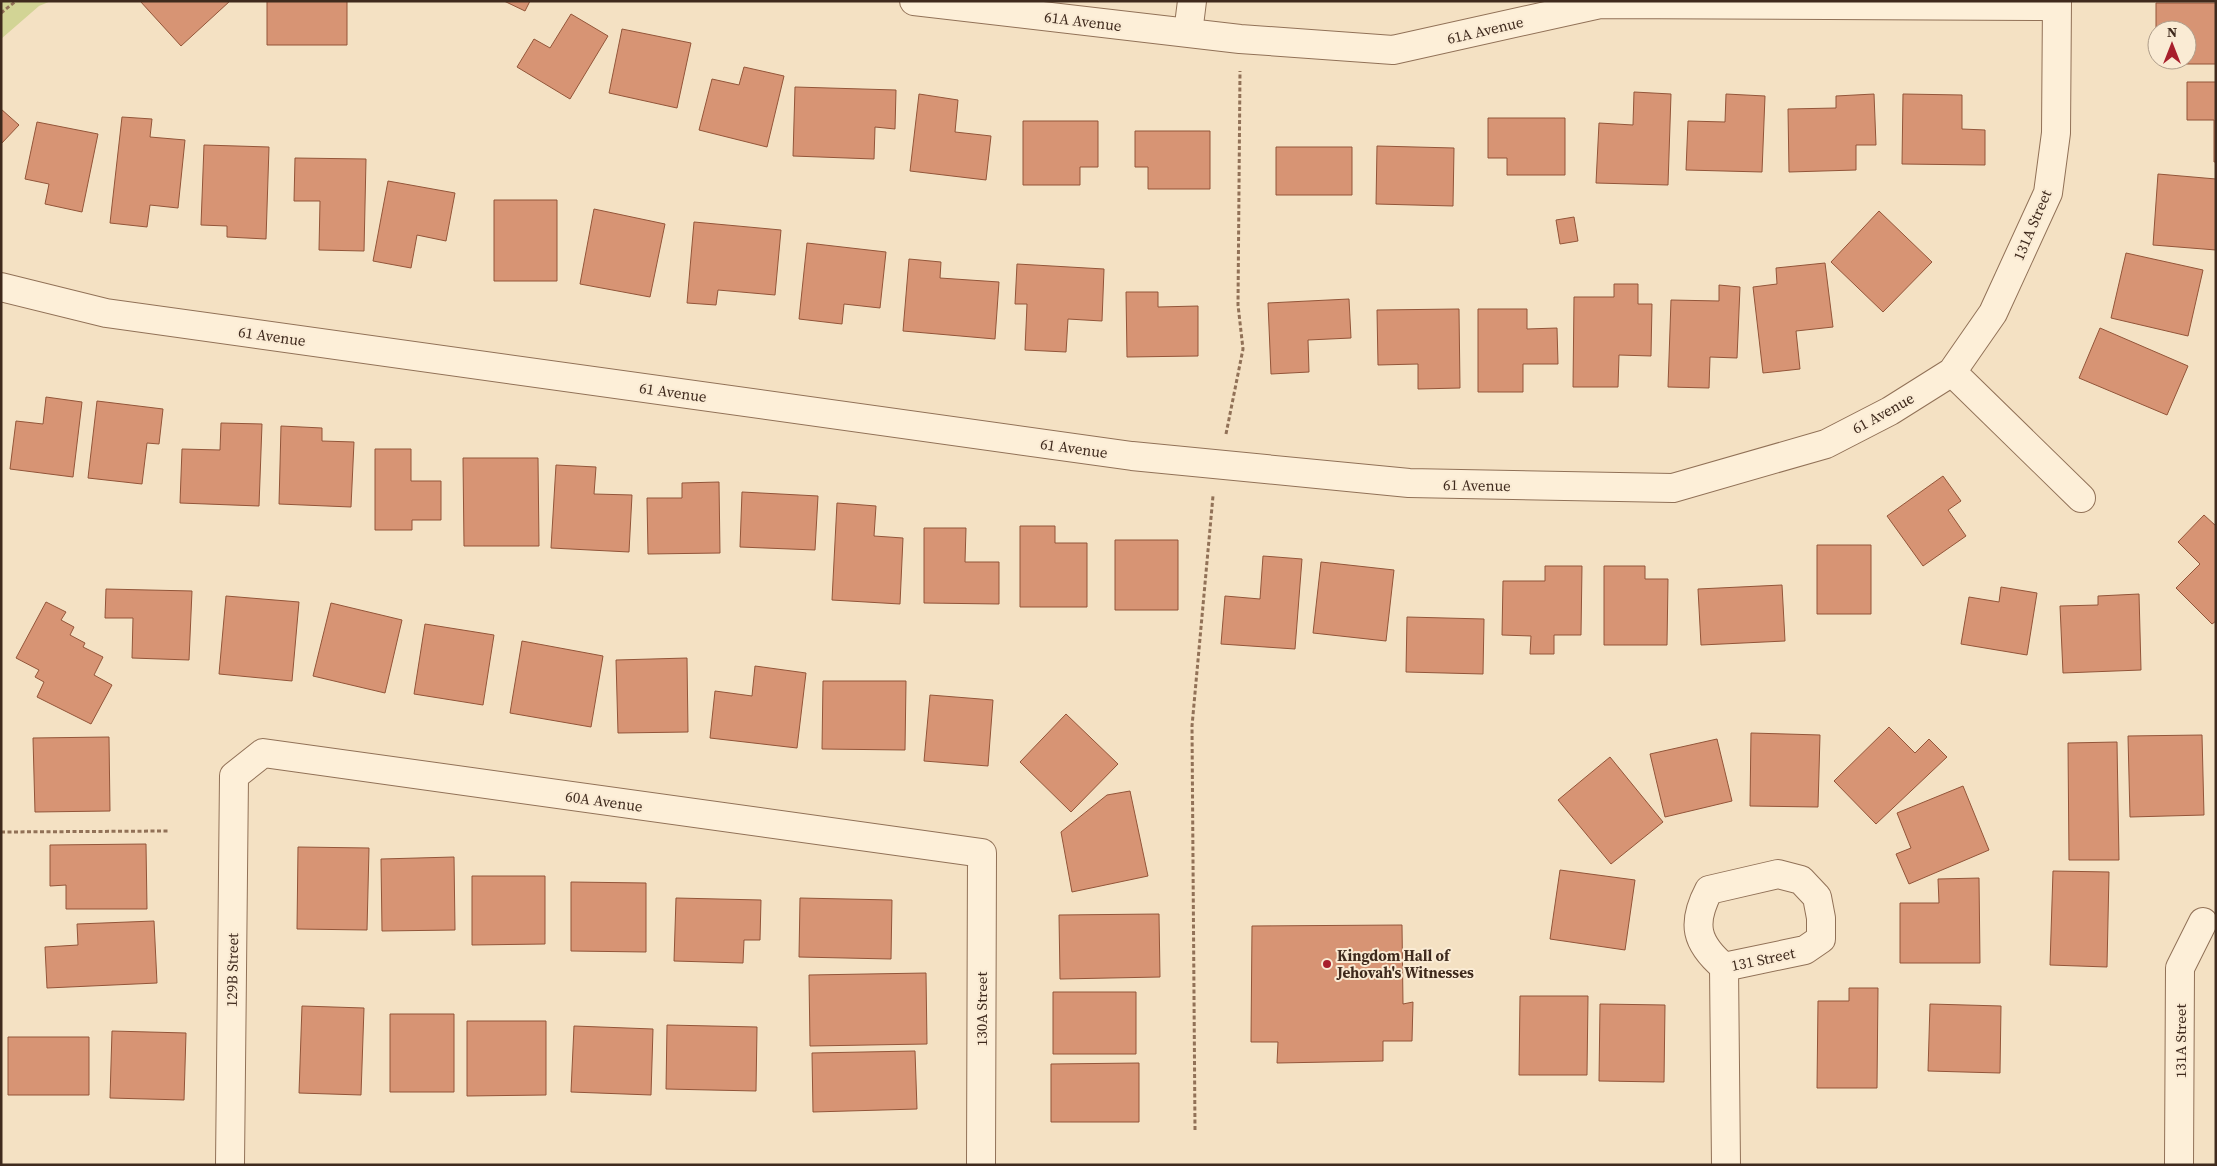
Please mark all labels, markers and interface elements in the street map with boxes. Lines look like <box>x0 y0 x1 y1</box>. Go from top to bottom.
street label: 61A Avenue <box>1043 6 1123 36</box>
street label: 61A Avenue <box>1445 11 1526 49</box>
north arrow <box>2147 20 2197 70</box>
text: N <box>2167 22 2177 42</box>
street label: 131A Street <box>2008 186 2056 263</box>
street label: 61 Avenue <box>237 321 307 351</box>
street label: 61 Avenue <box>638 377 708 407</box>
street label: 61 Avenue <box>1848 387 1918 439</box>
street label: 61 Avenue <box>1039 433 1109 463</box>
street label: 61 Avenue <box>1443 474 1511 496</box>
street label: 60A Avenue <box>564 785 644 817</box>
street label: 129B Street <box>221 933 243 1007</box>
street label: 131 Street <box>1729 942 1797 976</box>
place label: Kingdom Hall of Jehovah's Witnesses <box>1336 945 1474 983</box>
marker: Kingdom Hall of Jehovah's Witnesses <box>1321 958 1333 970</box>
street label: 130A Street <box>971 972 992 1046</box>
street label: 131A Street <box>2170 1004 2191 1078</box>

